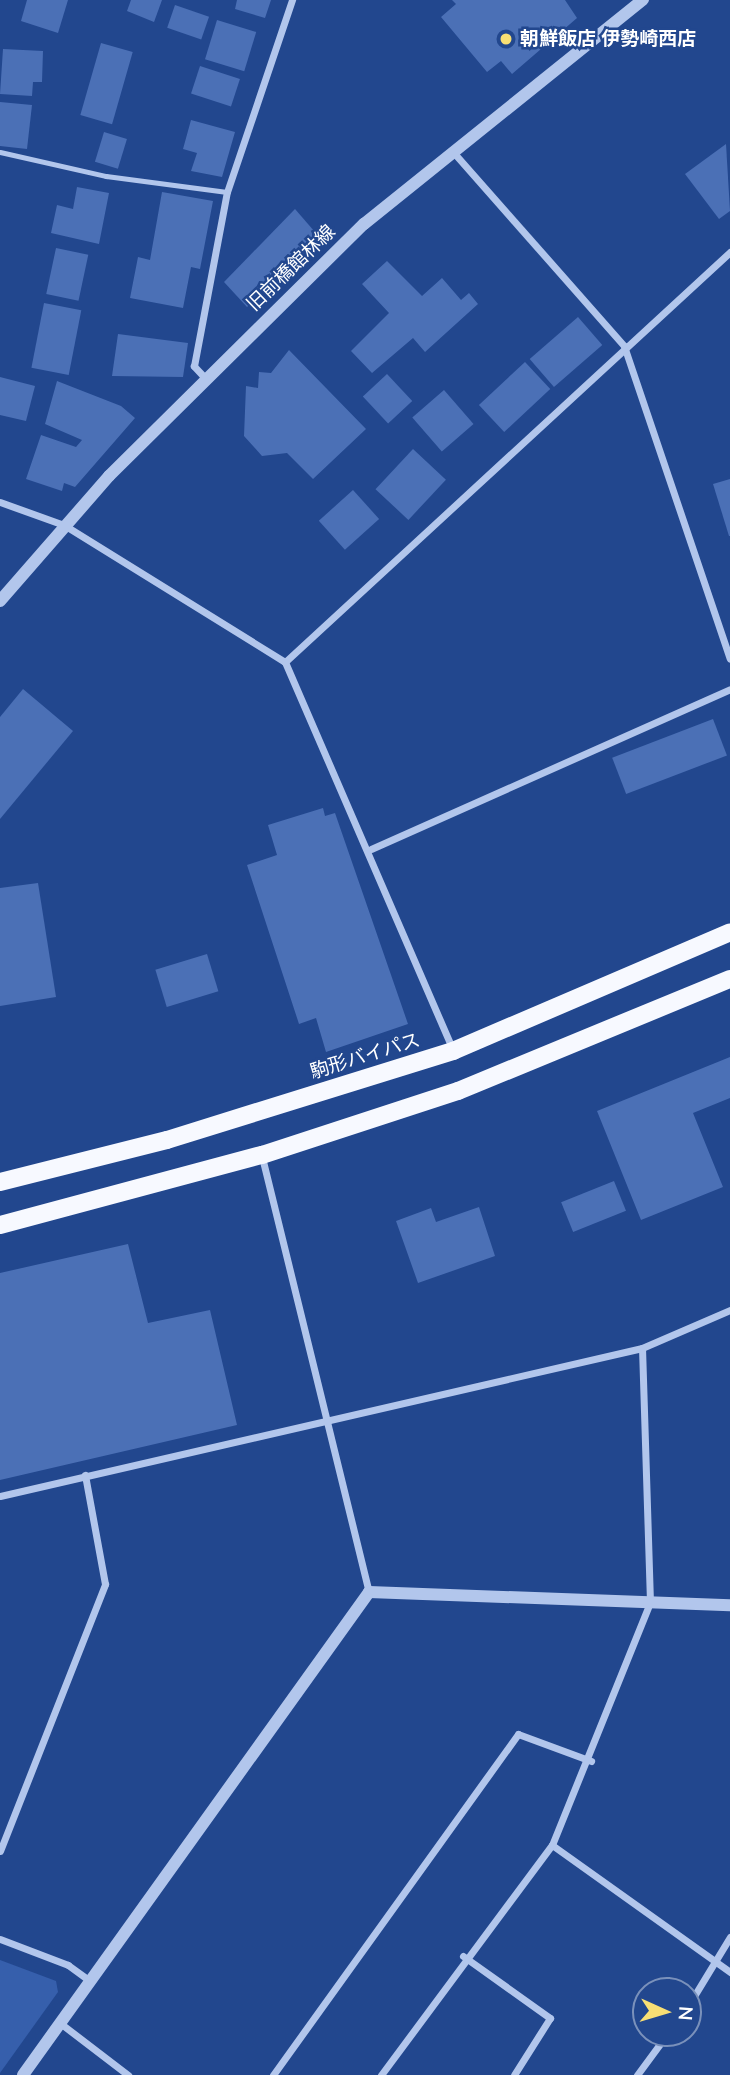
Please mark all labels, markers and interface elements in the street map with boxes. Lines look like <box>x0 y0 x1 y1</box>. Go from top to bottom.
place label: 朝鮮飯店 伊勢崎西店 <box>520 28 696 50</box>
marker: 朝鮮飯店 伊勢崎西店 <box>498 31 514 47</box>
street label: 旧前橋館林線 <box>242 220 340 316</box>
street label: 駒形バイパス <box>307 1028 423 1084</box>
north arrow <box>632 1977 702 2047</box>
text: N <box>673 2005 698 2021</box>

